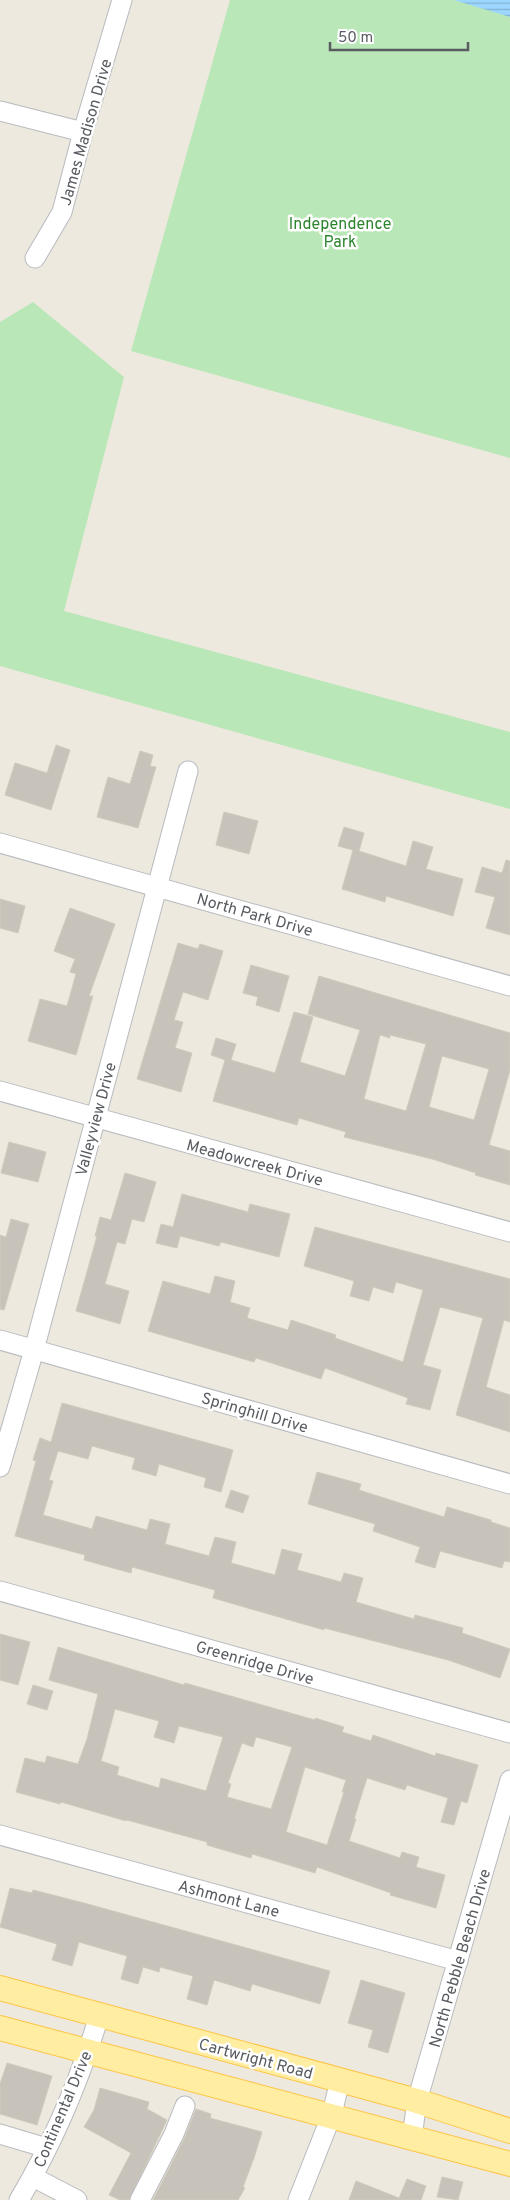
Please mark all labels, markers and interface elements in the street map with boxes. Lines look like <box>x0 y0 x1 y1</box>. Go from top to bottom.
scale bar <box>330 20 468 52</box>
text: 50 m <box>338 29 373 48</box>
street label: James Madison Drive <box>56 57 117 208</box>
park label: Independence Park <box>289 215 391 253</box>
street label: North Park Drive <box>194 890 315 942</box>
street label: Valleyview Drive <box>72 1060 122 1179</box>
street label: Meadowcreek Drive <box>184 1136 325 1192</box>
street label: Springhill Drive <box>199 1389 310 1439</box>
street label: Greenridge Drive <box>193 1637 316 1690</box>
street label: North Pebble Beach Drive <box>426 1867 496 2050</box>
street label: Ashmont Lane <box>176 1877 281 1923</box>
street label: Cartwright Road <box>196 2035 315 2085</box>
street label: Continental Drive <box>30 2048 97 2171</box>

